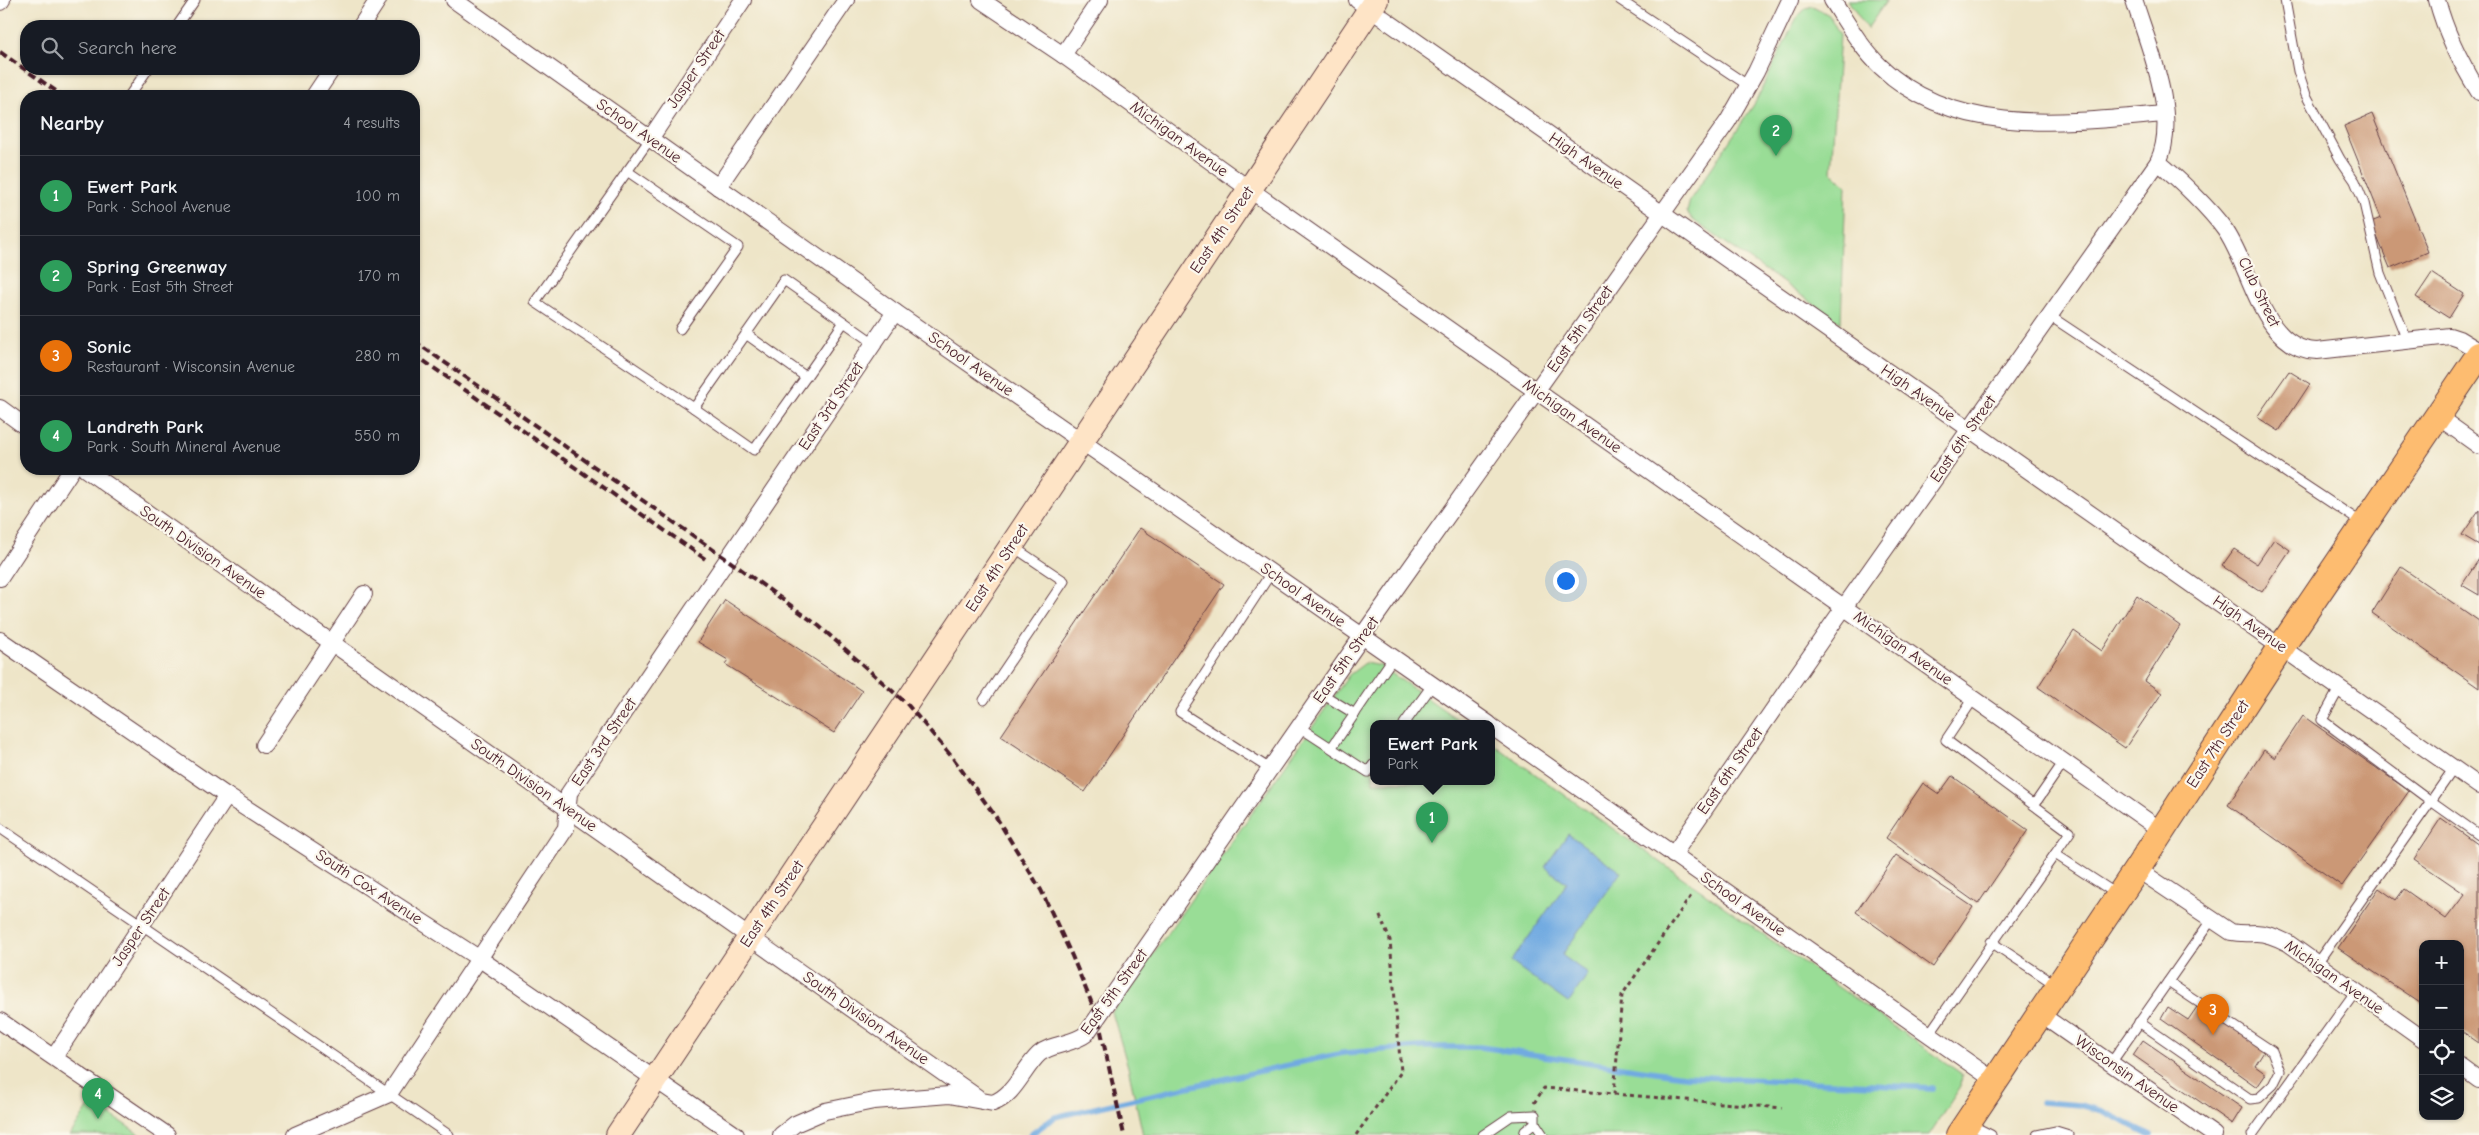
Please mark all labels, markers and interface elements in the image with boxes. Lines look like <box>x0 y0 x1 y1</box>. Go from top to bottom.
search box <box>20 20 420 75</box>
street label: Jasper Street <box>663 26 729 112</box>
icon: search <box>38 34 66 62</box>
text: Search here <box>78 37 177 59</box>
street label: School Avenue <box>593 95 685 167</box>
street label: Michigan Avenue <box>1127 97 1231 181</box>
text: Nearby <box>40 111 104 135</box>
text: 4 results <box>343 114 400 132</box>
pin: 2 <box>1760 115 1792 156</box>
street label: High Avenue <box>1545 129 1627 193</box>
text: Ewert Park <box>87 176 177 198</box>
street label: East 4th Street <box>1186 183 1258 277</box>
text: 1 <box>53 187 59 205</box>
text: 100 m <box>356 187 400 205</box>
text: Park · School Avenue <box>87 198 231 216</box>
street label: Club Street <box>2234 254 2284 330</box>
text: Spring Greenway <box>87 256 227 278</box>
text: 2 <box>52 267 60 285</box>
text: 170 m <box>358 267 400 285</box>
text: Park · East 5th Street <box>87 278 233 296</box>
street label: East 5th Street <box>1543 282 1617 376</box>
street label: School Avenue <box>925 328 1017 400</box>
text: Sonic <box>87 336 131 358</box>
text: 3 <box>52 347 60 365</box>
text: 280 m <box>355 347 400 365</box>
text: Restaurant · Wisconsin Avenue <box>87 358 295 376</box>
street label: East 3rd Street <box>795 358 867 453</box>
street label: High Avenue <box>1877 361 1959 425</box>
street label: Michigan Avenue <box>1519 375 1625 457</box>
street label: East 6th Street <box>1926 392 2000 486</box>
text: Landreth Park <box>87 416 203 438</box>
text: 4 <box>52 427 60 445</box>
text: 550 m <box>354 427 400 445</box>
text: Park · South Mineral Avenue <box>87 438 281 456</box>
street label: South Division Avenue <box>137 502 269 602</box>
street label: East 4th Street <box>962 520 1032 615</box>
street label: School Avenue <box>1257 559 1349 631</box>
your location <box>1553 568 1579 594</box>
street label: High Avenue <box>2209 592 2291 656</box>
street label: Michigan Avenue <box>1850 607 1956 689</box>
street label: East 5th Street <box>1309 613 1383 707</box>
street label: East 3rd Street <box>568 694 640 789</box>
street label: East 7th Street <box>2183 697 2253 791</box>
popup <box>1370 720 1495 785</box>
street label: East 6th Street <box>1693 724 1767 818</box>
text: Ewert Park <box>1387 733 1478 755</box>
street label: South Division Avenue <box>468 735 600 835</box>
text: Park <box>1387 755 1418 773</box>
pin: 1 <box>1416 802 1448 843</box>
street label: South Cox Avenue <box>312 846 426 928</box>
street label: East 4th Street <box>736 857 808 951</box>
street label: School Avenue <box>1697 868 1789 940</box>
street label: Jasper Street <box>108 884 174 970</box>
street label: Michigan Avenue <box>2281 936 2387 1018</box>
map controls <box>2419 940 2464 1120</box>
button: + <box>2419 940 2464 985</box>
street label: East 5th Street <box>1077 945 1151 1038</box>
street label: South Division Avenue <box>800 968 932 1068</box>
button: − <box>2419 985 2464 1030</box>
pin: 3 <box>2197 994 2229 1035</box>
button: locate <box>2419 1030 2464 1075</box>
street label: Wisconsin Avenue <box>2072 1032 2182 1116</box>
button: layers <box>2419 1075 2464 1120</box>
pin: 4 <box>82 1078 114 1119</box>

